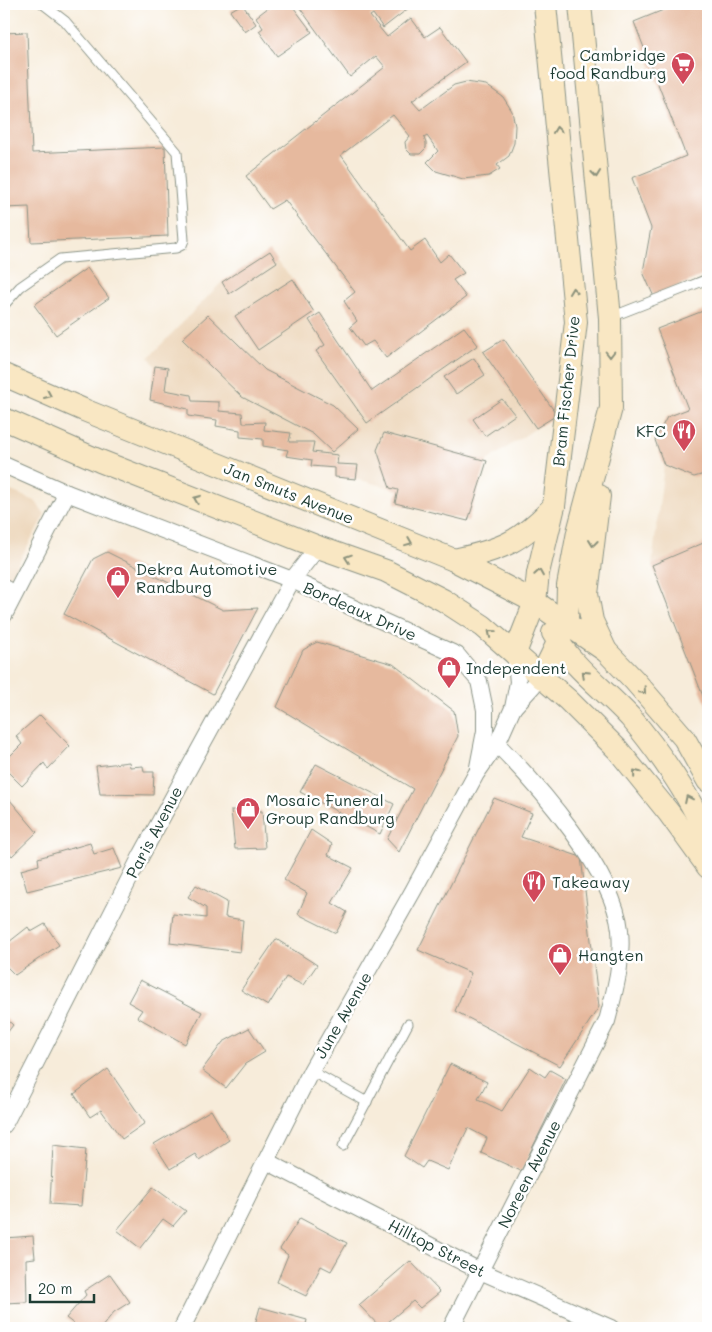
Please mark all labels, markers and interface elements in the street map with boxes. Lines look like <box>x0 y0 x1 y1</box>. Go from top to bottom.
place label: Cambridge food Randburg <box>550 44 666 83</box>
supermarket icon: Cambridge food Randburg <box>670 51 696 85</box>
one-way arrow <box>552 125 563 133</box>
one-way arrow <box>591 170 602 178</box>
one-way arrow <box>567 287 578 295</box>
street label: Bram Fischer Drive <box>547 315 584 467</box>
one-way arrow <box>605 350 615 358</box>
one-way arrow <box>43 388 52 399</box>
restaurant icon: KFC <box>671 418 697 452</box>
place label: KFC <box>636 420 666 441</box>
street label: Jan Smuts Avenue <box>221 457 357 528</box>
one-way arrow <box>193 495 202 505</box>
one-way arrow <box>405 536 413 546</box>
one-way arrow <box>589 539 599 547</box>
one-way arrow <box>345 553 353 563</box>
place label: Dekra Automotive Randburg <box>136 558 277 597</box>
shop icon: Dekra Automotive Randburg <box>105 565 131 599</box>
one-way arrow <box>533 569 543 578</box>
street label: Bordeaux Drive <box>300 576 420 645</box>
one-way arrow <box>488 630 497 639</box>
shop icon: Independent <box>436 655 462 689</box>
place label: Independent <box>466 657 567 678</box>
one-way arrow <box>582 671 591 680</box>
one-way arrow <box>637 685 646 694</box>
one-way arrow <box>633 769 642 778</box>
street label: Paris Avenue <box>121 782 187 881</box>
place label: Mosaic Funeral Group Randburg <box>266 789 395 828</box>
one-way arrow <box>684 795 694 804</box>
shop icon: Mosaic Funeral Group Randburg <box>235 796 261 830</box>
restaurant icon: Takeaway <box>521 869 547 903</box>
place label: Takeaway <box>552 871 630 892</box>
shop icon: Hangten <box>547 942 573 976</box>
place label: Hangten <box>578 944 643 965</box>
street label: June Avenue <box>309 968 376 1062</box>
street label: Noreen Avenue <box>492 1116 565 1231</box>
street label: Hilltop Street <box>385 1214 490 1281</box>
scale bar <box>30 1272 94 1304</box>
text: 20 m <box>38 1278 72 1298</box>

